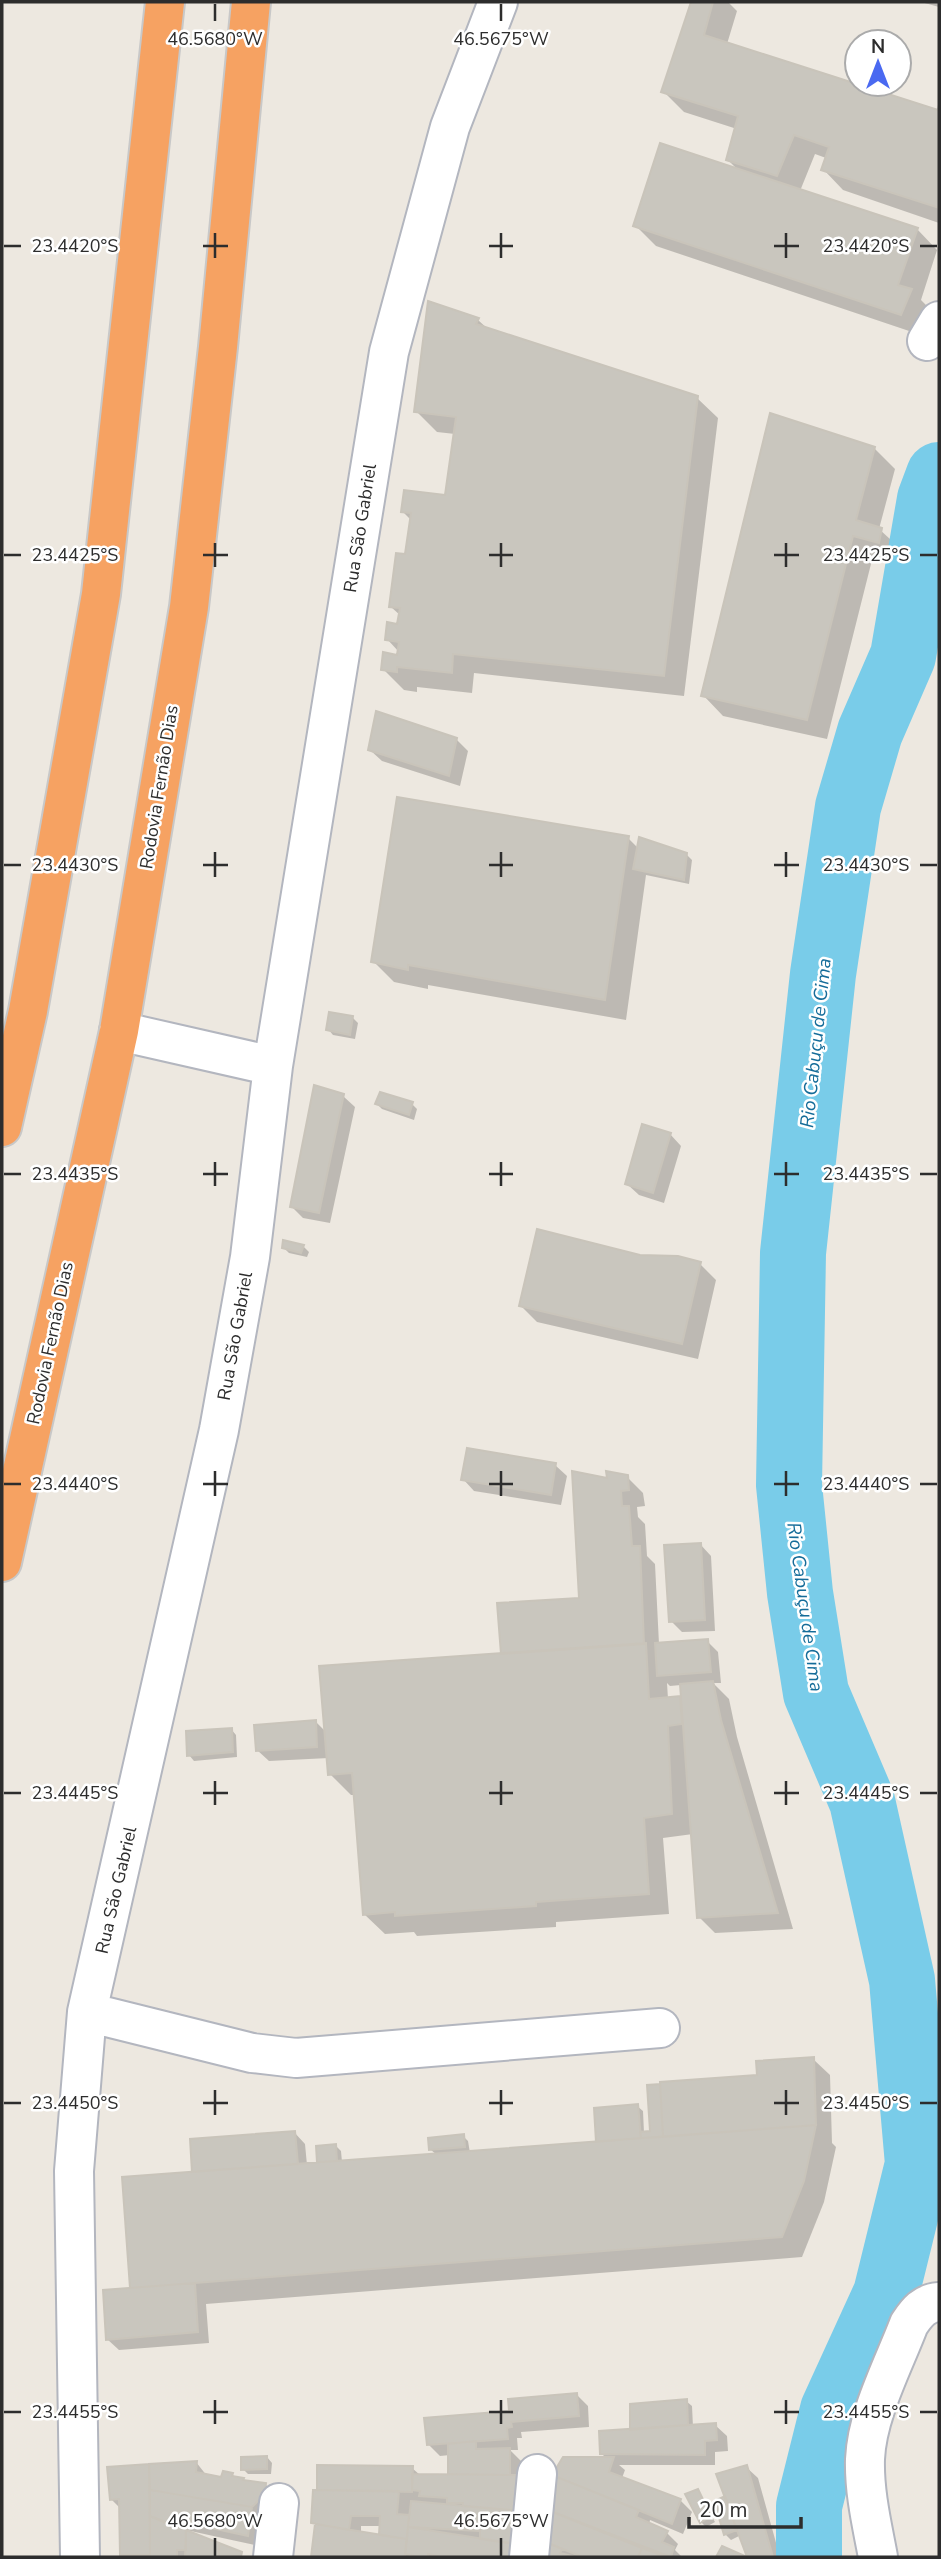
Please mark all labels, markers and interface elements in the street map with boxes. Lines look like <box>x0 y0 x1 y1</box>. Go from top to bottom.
text: 46.5680°W <box>167 27 263 51</box>
text: 46.5675°W <box>453 27 549 51</box>
north arrow <box>843 28 913 98</box>
text: N <box>871 34 885 60</box>
text: 23.4420°S <box>32 234 118 258</box>
text: 23.4420°S <box>823 234 909 258</box>
street label: Rua São Gabriel <box>338 461 382 594</box>
text: 23.4425°S <box>32 543 118 567</box>
text: 23.4425°S <box>823 543 909 567</box>
street label: Rodovia Fernão Dias <box>134 703 184 871</box>
text: 23.4430°S <box>32 853 118 877</box>
text: 23.4430°S <box>823 853 909 877</box>
water label: Rio Cabuçu de Cima <box>794 957 838 1129</box>
text: 23.4435°S <box>32 1162 118 1186</box>
text: 23.4435°S <box>823 1162 909 1186</box>
street label: Rodovia Fernão Dias <box>21 1260 79 1426</box>
street label: Rua São Gabriel <box>212 1269 258 1402</box>
text: 23.4440°S <box>32 1472 118 1496</box>
text: 23.4440°S <box>823 1472 909 1496</box>
water label: Rio Cabuçu de Cima <box>780 1521 830 1693</box>
text: 23.4445°S <box>32 1781 118 1805</box>
text: 23.4445°S <box>823 1781 909 1805</box>
street label: Rua São Gabriel <box>90 1823 142 1956</box>
text: 23.4450°S <box>32 2091 118 2115</box>
text: 23.4450°S <box>823 2091 909 2115</box>
text: 23.4455°S <box>32 2400 118 2424</box>
text: 23.4455°S <box>823 2400 909 2424</box>
scale bar <box>689 2486 801 2530</box>
text: 20 m <box>699 2496 748 2524</box>
text: 46.5680°W <box>167 2509 263 2533</box>
text: 46.5675°W <box>453 2509 549 2533</box>

